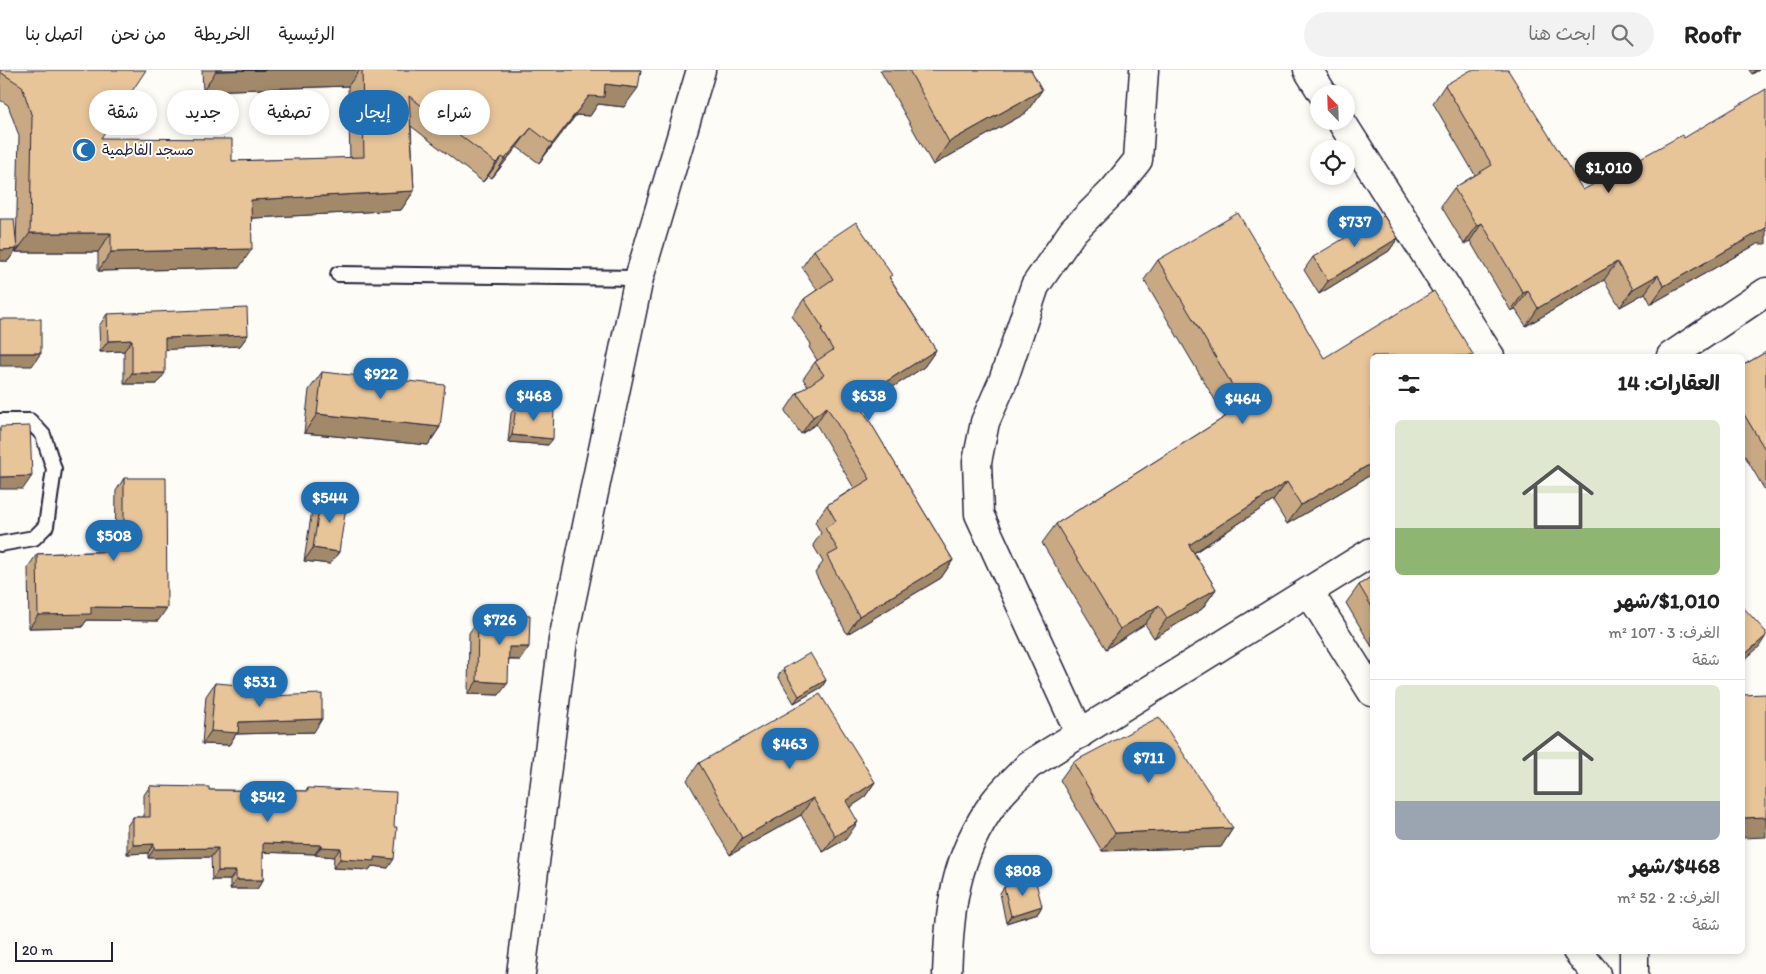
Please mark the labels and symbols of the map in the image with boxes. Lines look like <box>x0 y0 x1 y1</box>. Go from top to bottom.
north arrow <box>1310 85 1355 130</box>
mosque icon: مسجد الفاطمية <box>71 137 97 163</box>
place label: مسجد الفاطمية <box>102 141 194 159</box>
pin: $1,010 <box>1568 152 1650 194</box>
pin: $737 <box>1325 206 1385 248</box>
pin: $922 <box>351 358 411 400</box>
pin: $468 <box>504 380 564 422</box>
pin: $638 <box>839 380 899 422</box>
pin: $464 <box>1213 382 1273 425</box>
pin: $544 <box>300 482 360 524</box>
pin: $508 <box>84 520 144 562</box>
pin: $726 <box>470 604 530 646</box>
pin: $531 <box>230 666 290 708</box>
pin: $463 <box>760 728 820 770</box>
pin: $711 <box>1119 742 1179 784</box>
pin: $542 <box>238 780 298 823</box>
pin: $808 <box>993 854 1053 897</box>
scale bar <box>15 939 112 962</box>

